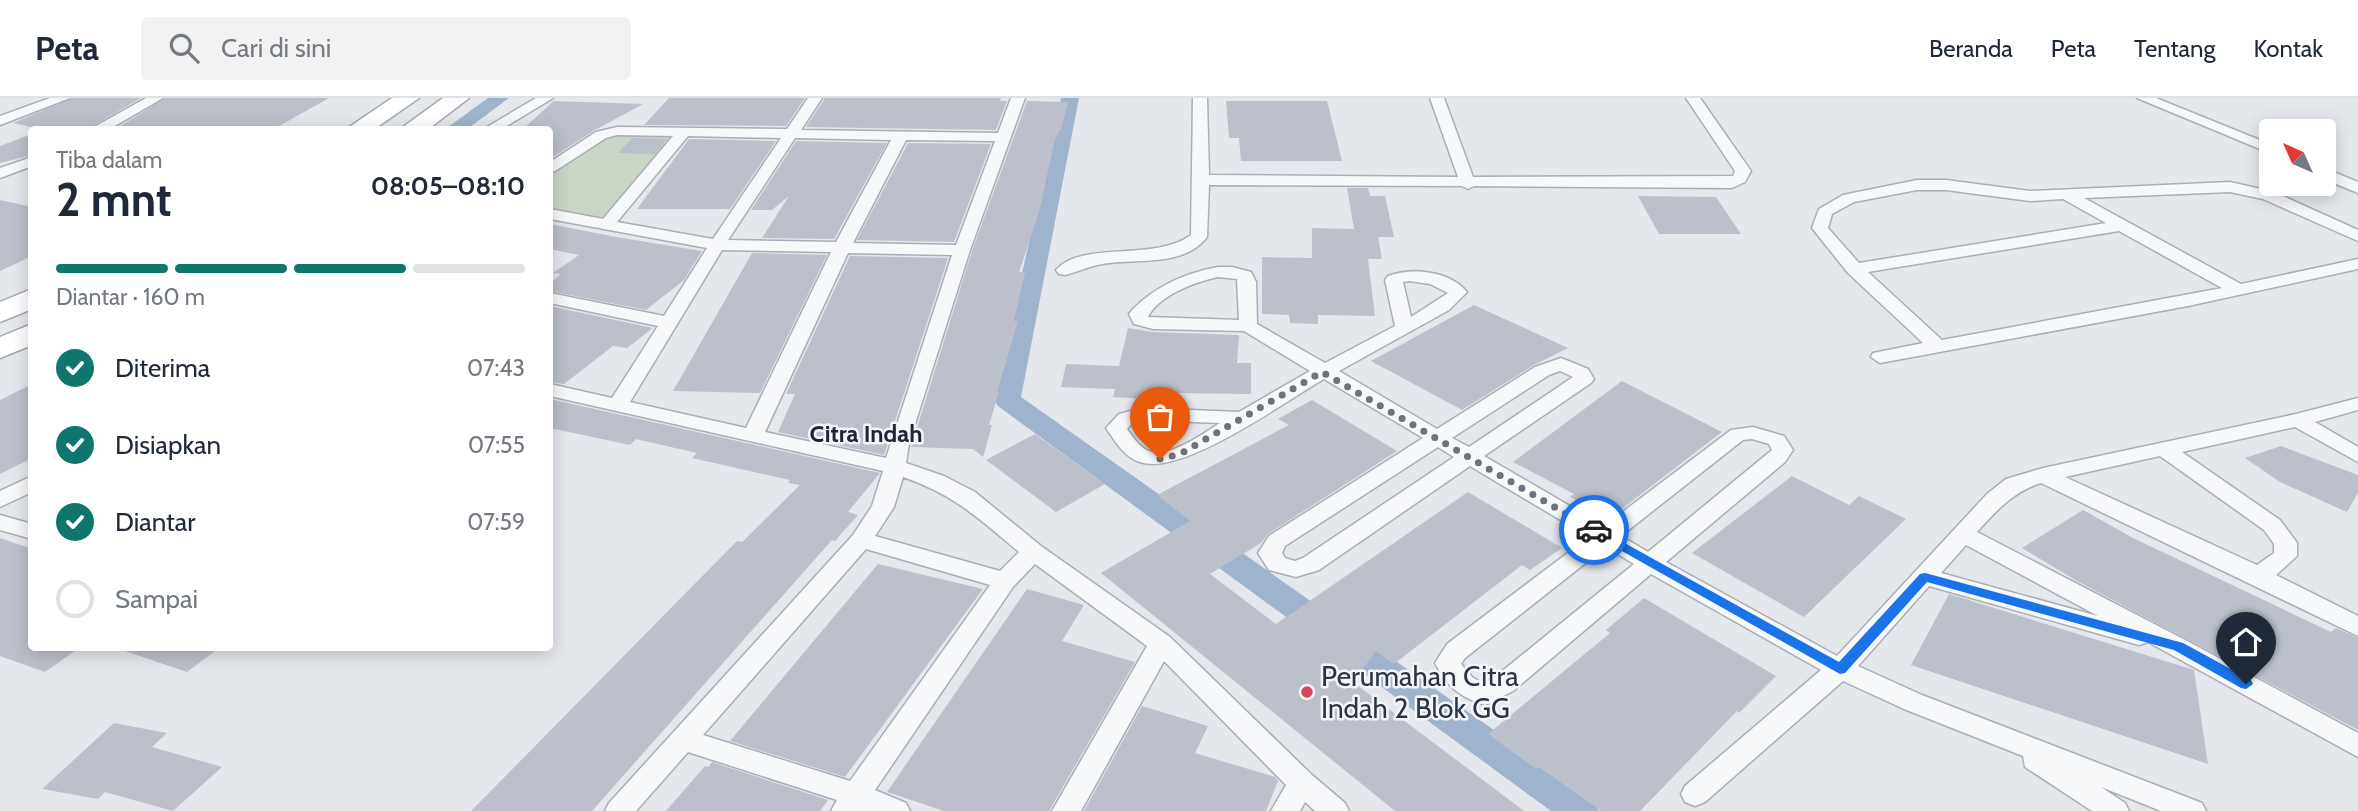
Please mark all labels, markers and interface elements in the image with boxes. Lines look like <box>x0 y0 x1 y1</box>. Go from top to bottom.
search box <box>141 17 631 80</box>
text: Peta <box>35 28 99 68</box>
icon: search <box>165 29 203 67</box>
text: Cari di sini <box>221 32 331 64</box>
text: Beranda <box>1929 34 2013 63</box>
text: Peta <box>2051 34 2096 63</box>
text: Tentang <box>2134 34 2215 63</box>
text: Kontak <box>2253 34 2323 63</box>
north arrow <box>2259 119 2336 196</box>
map controls <box>2259 119 2336 196</box>
text: Tiba dalam <box>56 146 162 174</box>
text: 08:05–08:10 <box>371 170 525 202</box>
text: 2 mnt <box>56 172 172 228</box>
text: Diantar · 160 m <box>56 283 205 311</box>
icon: check <box>56 349 94 387</box>
text: Diterima <box>115 352 210 384</box>
text: 07:43 <box>467 354 525 382</box>
pin <box>1130 387 1190 459</box>
icon: bag <box>1141 398 1179 436</box>
district label: Citra Indah <box>810 419 922 448</box>
icon: check <box>56 426 94 464</box>
text: Disiapkan <box>115 429 221 461</box>
text: 07:55 <box>468 431 525 459</box>
courier <box>1559 495 1629 565</box>
icon: check <box>56 503 94 541</box>
text: Diantar <box>115 506 196 538</box>
text: 07:59 <box>467 508 525 536</box>
icon: car <box>1575 511 1613 549</box>
text: Sampai <box>115 583 198 615</box>
pin <box>2216 612 2276 684</box>
icon: home <box>2227 623 2265 661</box>
place label: Perumahan Citra Indah 2 Blok GG <box>1321 659 1519 725</box>
marker: Perumahan Citra Indah 2 Blok GG <box>1299 684 1315 700</box>

